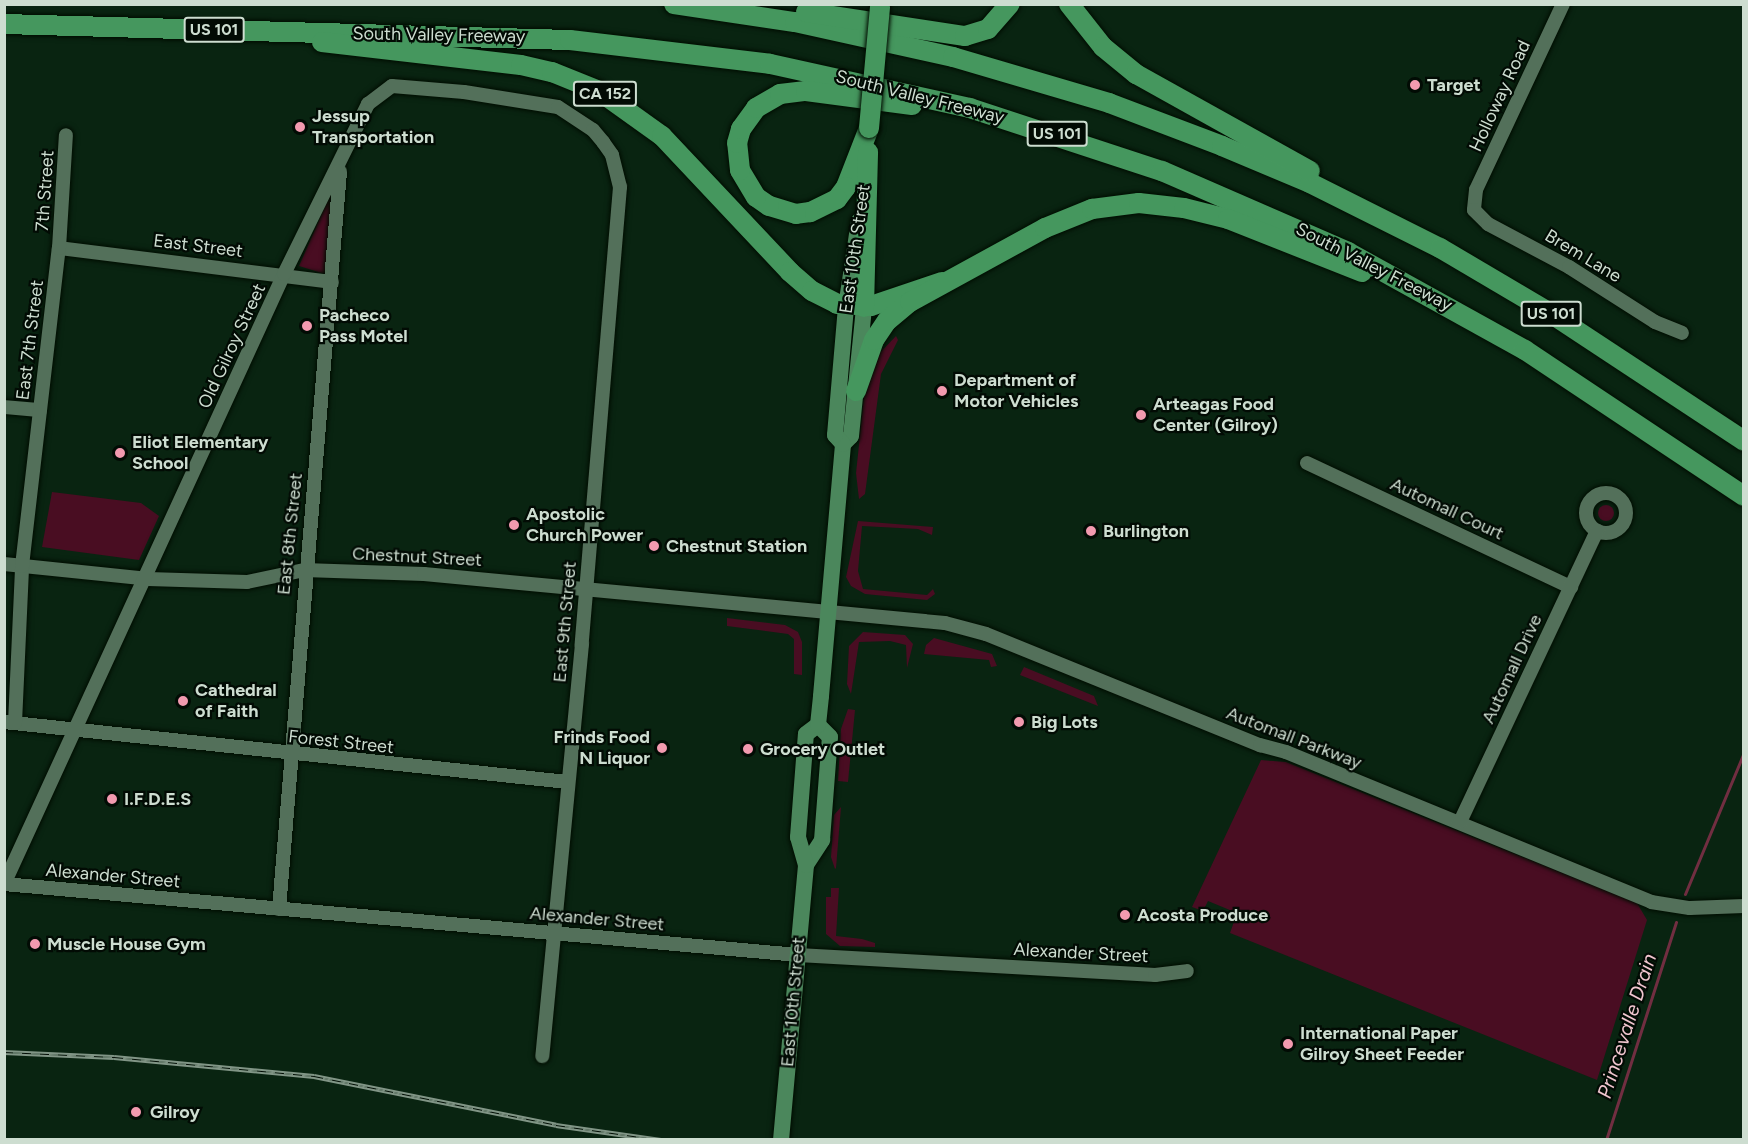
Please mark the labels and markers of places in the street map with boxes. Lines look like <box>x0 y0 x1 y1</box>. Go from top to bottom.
place label: Target <box>1427 74 1481 96</box>
marker: Target <box>1408 78 1422 92</box>
place label: Jessup Transportation <box>312 106 434 148</box>
marker: Jessup Transportation <box>293 120 307 134</box>
place label: Pacheco Pass Motel <box>319 305 408 348</box>
marker: Pacheco Pass Motel <box>300 319 314 333</box>
place label: Department of Motor Vehicles <box>954 370 1078 412</box>
marker: Department of Motor Vehicles <box>935 384 949 398</box>
place label: Arteagas Food Center (Gilroy) <box>1153 394 1278 436</box>
marker: Arteagas Food Center (Gilroy) <box>1134 408 1148 422</box>
place label: Eliot Elementary School <box>132 432 268 474</box>
marker: Eliot Elementary School <box>113 446 127 460</box>
place label: Apostolic Church Power <box>526 504 643 546</box>
marker: Apostolic Church Power <box>507 518 521 532</box>
place label: Burlington <box>1103 520 1189 542</box>
marker: Burlington <box>1084 524 1098 538</box>
place label: Chestnut Station <box>666 535 807 557</box>
marker: Chestnut Station <box>647 539 661 553</box>
place label: Cathedral of Faith <box>195 680 277 722</box>
marker: Cathedral of Faith <box>176 694 190 708</box>
place label: Big Lots <box>1031 711 1098 733</box>
marker: Big Lots <box>1012 715 1026 729</box>
place label: Frinds Food N Liquor <box>554 727 650 770</box>
place label: Grocery Outlet <box>760 738 885 760</box>
marker: Frinds Food N Liquor <box>655 741 669 755</box>
marker: Grocery Outlet <box>741 742 755 756</box>
place label: I.F.D.E.S <box>124 788 191 810</box>
marker: I.F.D.E.S <box>105 792 119 806</box>
place label: Acosta Produce <box>1137 904 1268 926</box>
marker: Acosta Produce <box>1118 908 1132 922</box>
place label: Muscle House Gym <box>47 933 206 955</box>
marker: Muscle House Gym <box>28 937 42 951</box>
place label: International Paper Gilroy Sheet Feeder <box>1300 1023 1464 1066</box>
marker: International Paper Gilroy Sheet Feeder <box>1281 1037 1295 1051</box>
place label: Gilroy <box>150 1101 200 1123</box>
marker: Gilroy <box>127 1103 145 1121</box>

